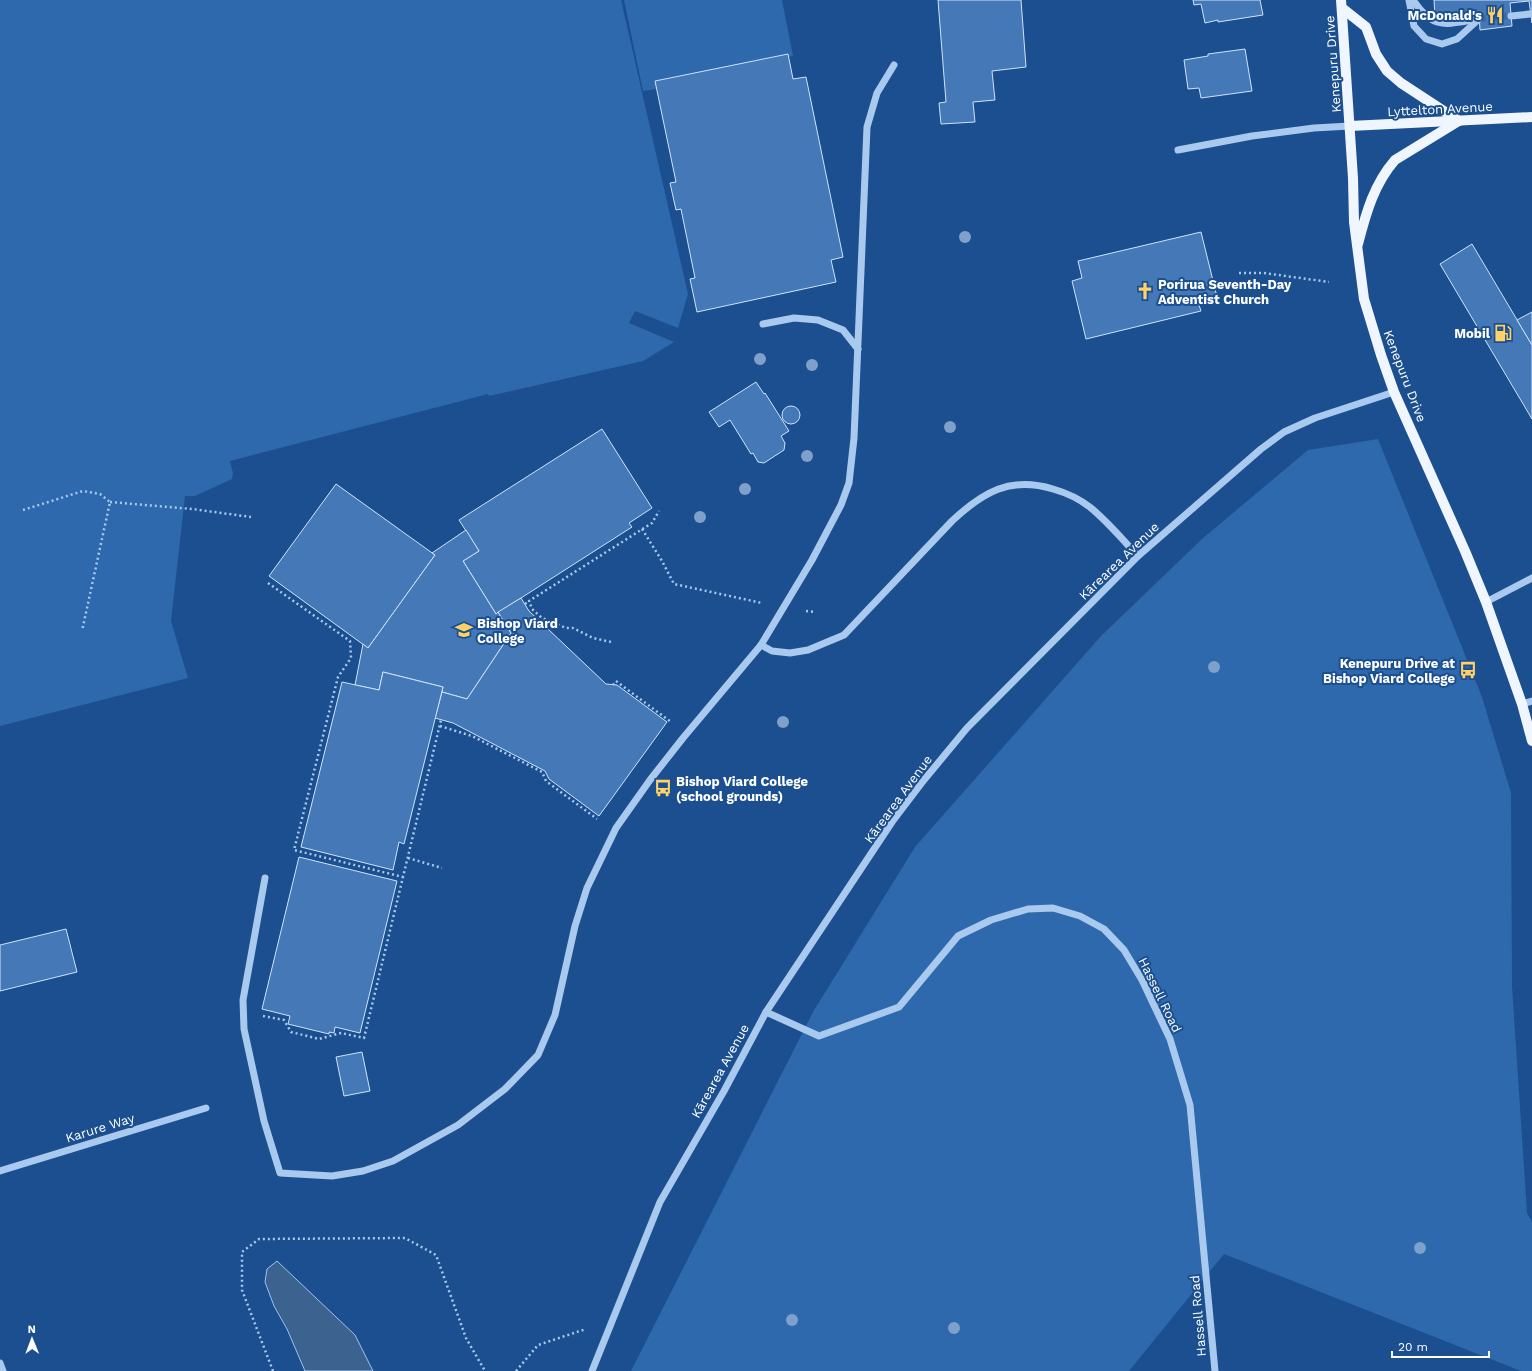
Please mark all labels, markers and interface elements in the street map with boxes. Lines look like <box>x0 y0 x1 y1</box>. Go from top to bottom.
restaurant icon: McDonald's <box>1485 5 1505 25</box>
place label: McDonald's <box>1408 8 1482 23</box>
street label: Kenepuru Drive <box>1322 15 1344 113</box>
street label: Lyttelton Avenue <box>1387 99 1493 119</box>
place label: Porirua Seventh-Day Adventist Church <box>1158 277 1292 307</box>
church icon: Porirua Seventh-Day Adventist Church <box>1135 281 1155 301</box>
fuel station icon: Mobil <box>1493 323 1513 343</box>
place label: Mobil <box>1454 326 1491 341</box>
street label: Kenepuru Drive <box>1381 328 1429 424</box>
street label: Kārearea Avenue <box>1076 519 1162 603</box>
place label: Bishop Viard College <box>477 616 558 646</box>
school or university icon: Bishop Viard College <box>454 620 474 640</box>
place label: Kenepuru Drive at Bishop Viard College <box>1323 656 1455 686</box>
bus stop icon: Kenepuru Drive at Bishop Viard College <box>1458 660 1478 680</box>
street label: Kārearea Avenue <box>861 752 935 846</box>
place label: Bishop Viard College (school grounds) <box>676 774 808 804</box>
bus stop icon: Bishop Viard College (school grounds) <box>653 778 673 798</box>
street label: Hassell Road <box>1135 955 1185 1035</box>
street label: Kārearea Avenue <box>688 1021 752 1121</box>
street label: Karure Way <box>64 1110 137 1146</box>
street label: Hassell Road <box>1187 1275 1209 1357</box>
north arrow <box>12 1319 52 1359</box>
text: N <box>28 1323 36 1336</box>
scale bar <box>1392 1333 1489 1359</box>
text: 20 m <box>1398 1340 1428 1354</box>

